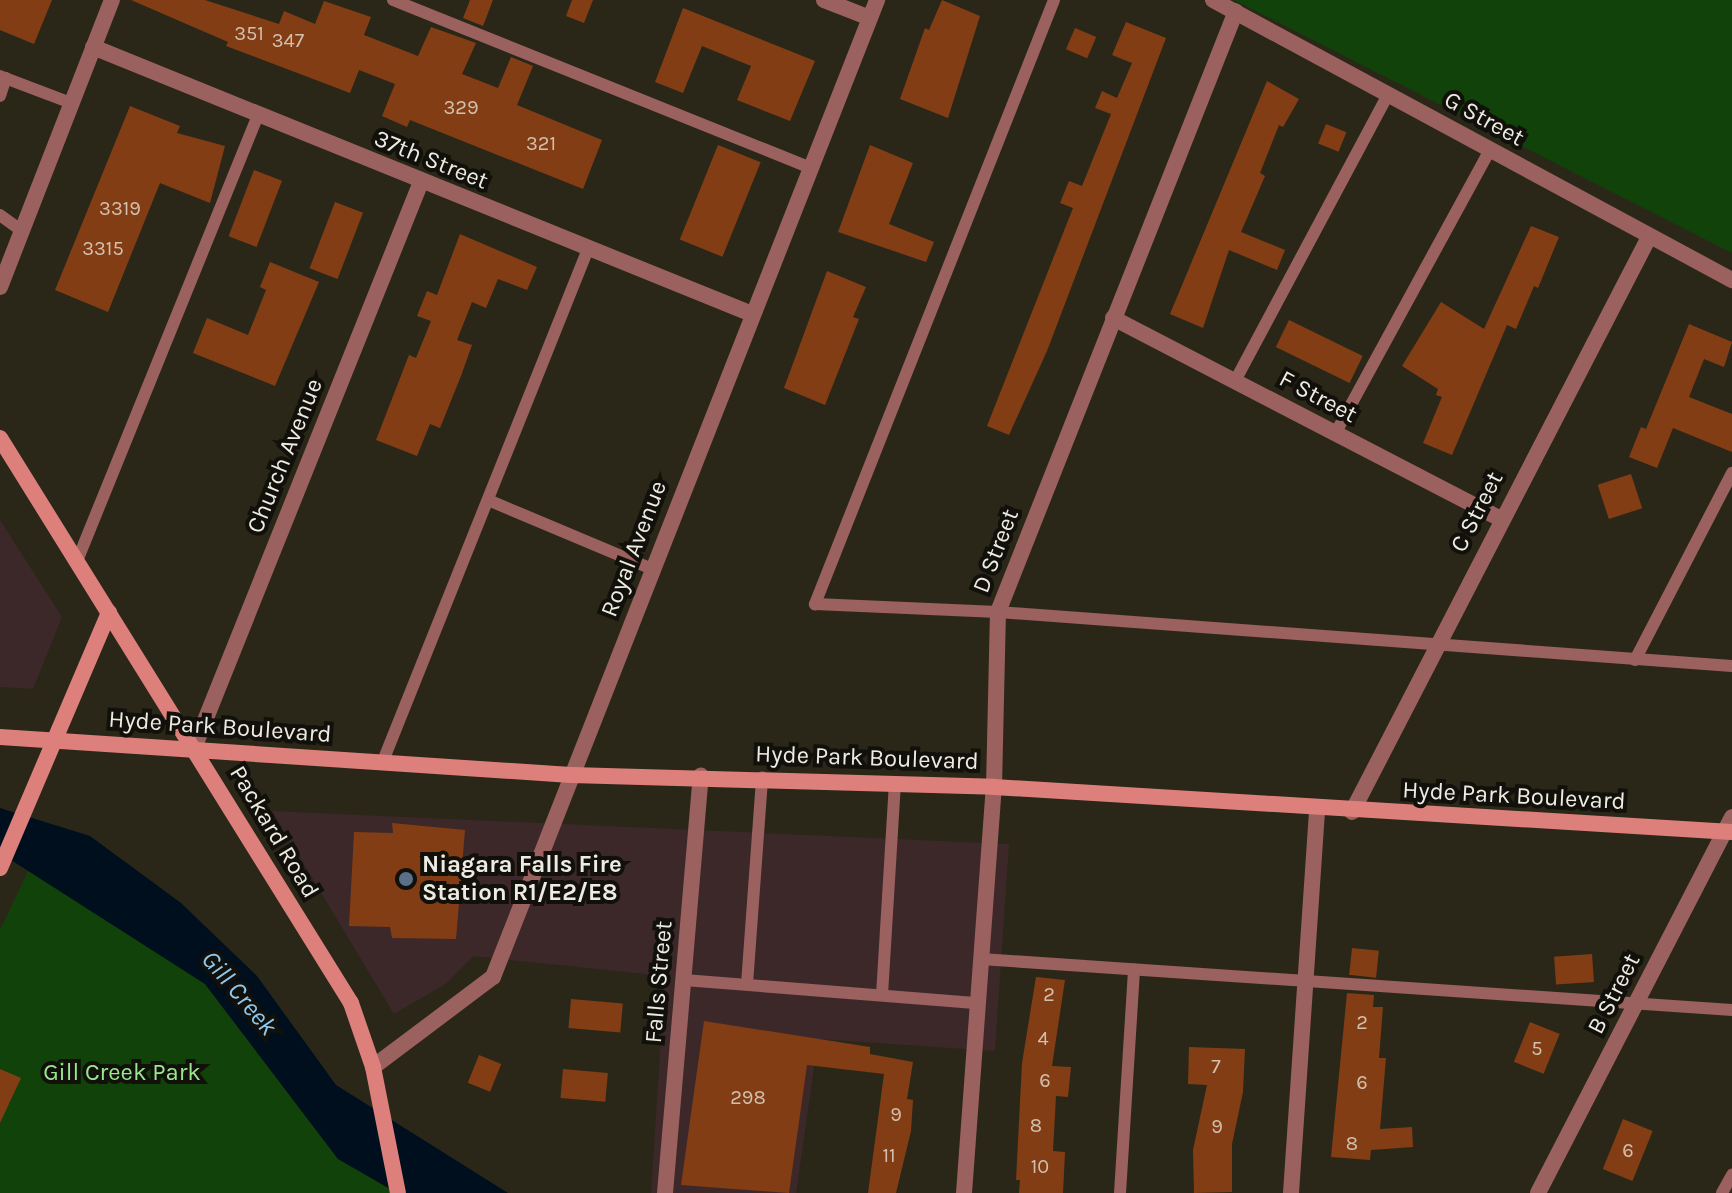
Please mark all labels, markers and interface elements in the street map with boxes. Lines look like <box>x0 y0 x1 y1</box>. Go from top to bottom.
house number: 351 <box>234 21 264 45</box>
house number: 347 <box>272 28 304 52</box>
street label: G Street <box>1439 85 1529 153</box>
house number: 329 <box>444 95 478 119</box>
street label: 37th Street <box>370 124 492 196</box>
house number: 321 <box>526 131 556 155</box>
house number: 3319 <box>99 196 141 220</box>
house number: 3315 <box>82 236 124 260</box>
street label: F Street <box>1274 365 1362 429</box>
street label: Church Avenue <box>241 375 329 537</box>
street label: C Street <box>1445 467 1509 557</box>
street label: Royal Avenue <box>595 477 673 621</box>
street label: D Street <box>967 505 1025 597</box>
street label: Hyde Park Boulevard <box>107 705 333 749</box>
street label: Hyde Park Boulevard <box>755 740 979 776</box>
street label: Packard Road <box>223 761 325 903</box>
street label: Hyde Park Boulevard <box>1402 776 1626 816</box>
place label: Niagara Falls Fire Station R1/E2/E8 <box>422 851 622 907</box>
marker: Niagara Falls Fire Station R1/E2/E8 <box>397 870 415 888</box>
street label: Falls Street <box>639 920 679 1044</box>
water label: Gill Creek <box>194 944 284 1042</box>
street label: B Street <box>1582 949 1646 1039</box>
house number: 2 <box>1043 982 1055 1006</box>
house number: 2 <box>1356 1010 1368 1034</box>
house number: 4 <box>1037 1026 1049 1050</box>
house number: 5 <box>1531 1036 1543 1060</box>
house number: 7 <box>1211 1054 1221 1078</box>
park label: Gill Creek Park <box>43 1059 201 1087</box>
house number: 6 <box>1039 1068 1051 1092</box>
house number: 6 <box>1356 1070 1368 1094</box>
house number: 298 <box>730 1085 766 1109</box>
house number: 9 <box>890 1102 902 1126</box>
house number: 8 <box>1030 1113 1042 1137</box>
house number: 9 <box>1211 1114 1223 1138</box>
house number: 8 <box>1346 1131 1358 1155</box>
house number: 6 <box>1622 1138 1634 1162</box>
house number: 11 <box>882 1143 896 1167</box>
house number: 10 <box>1031 1154 1049 1178</box>

